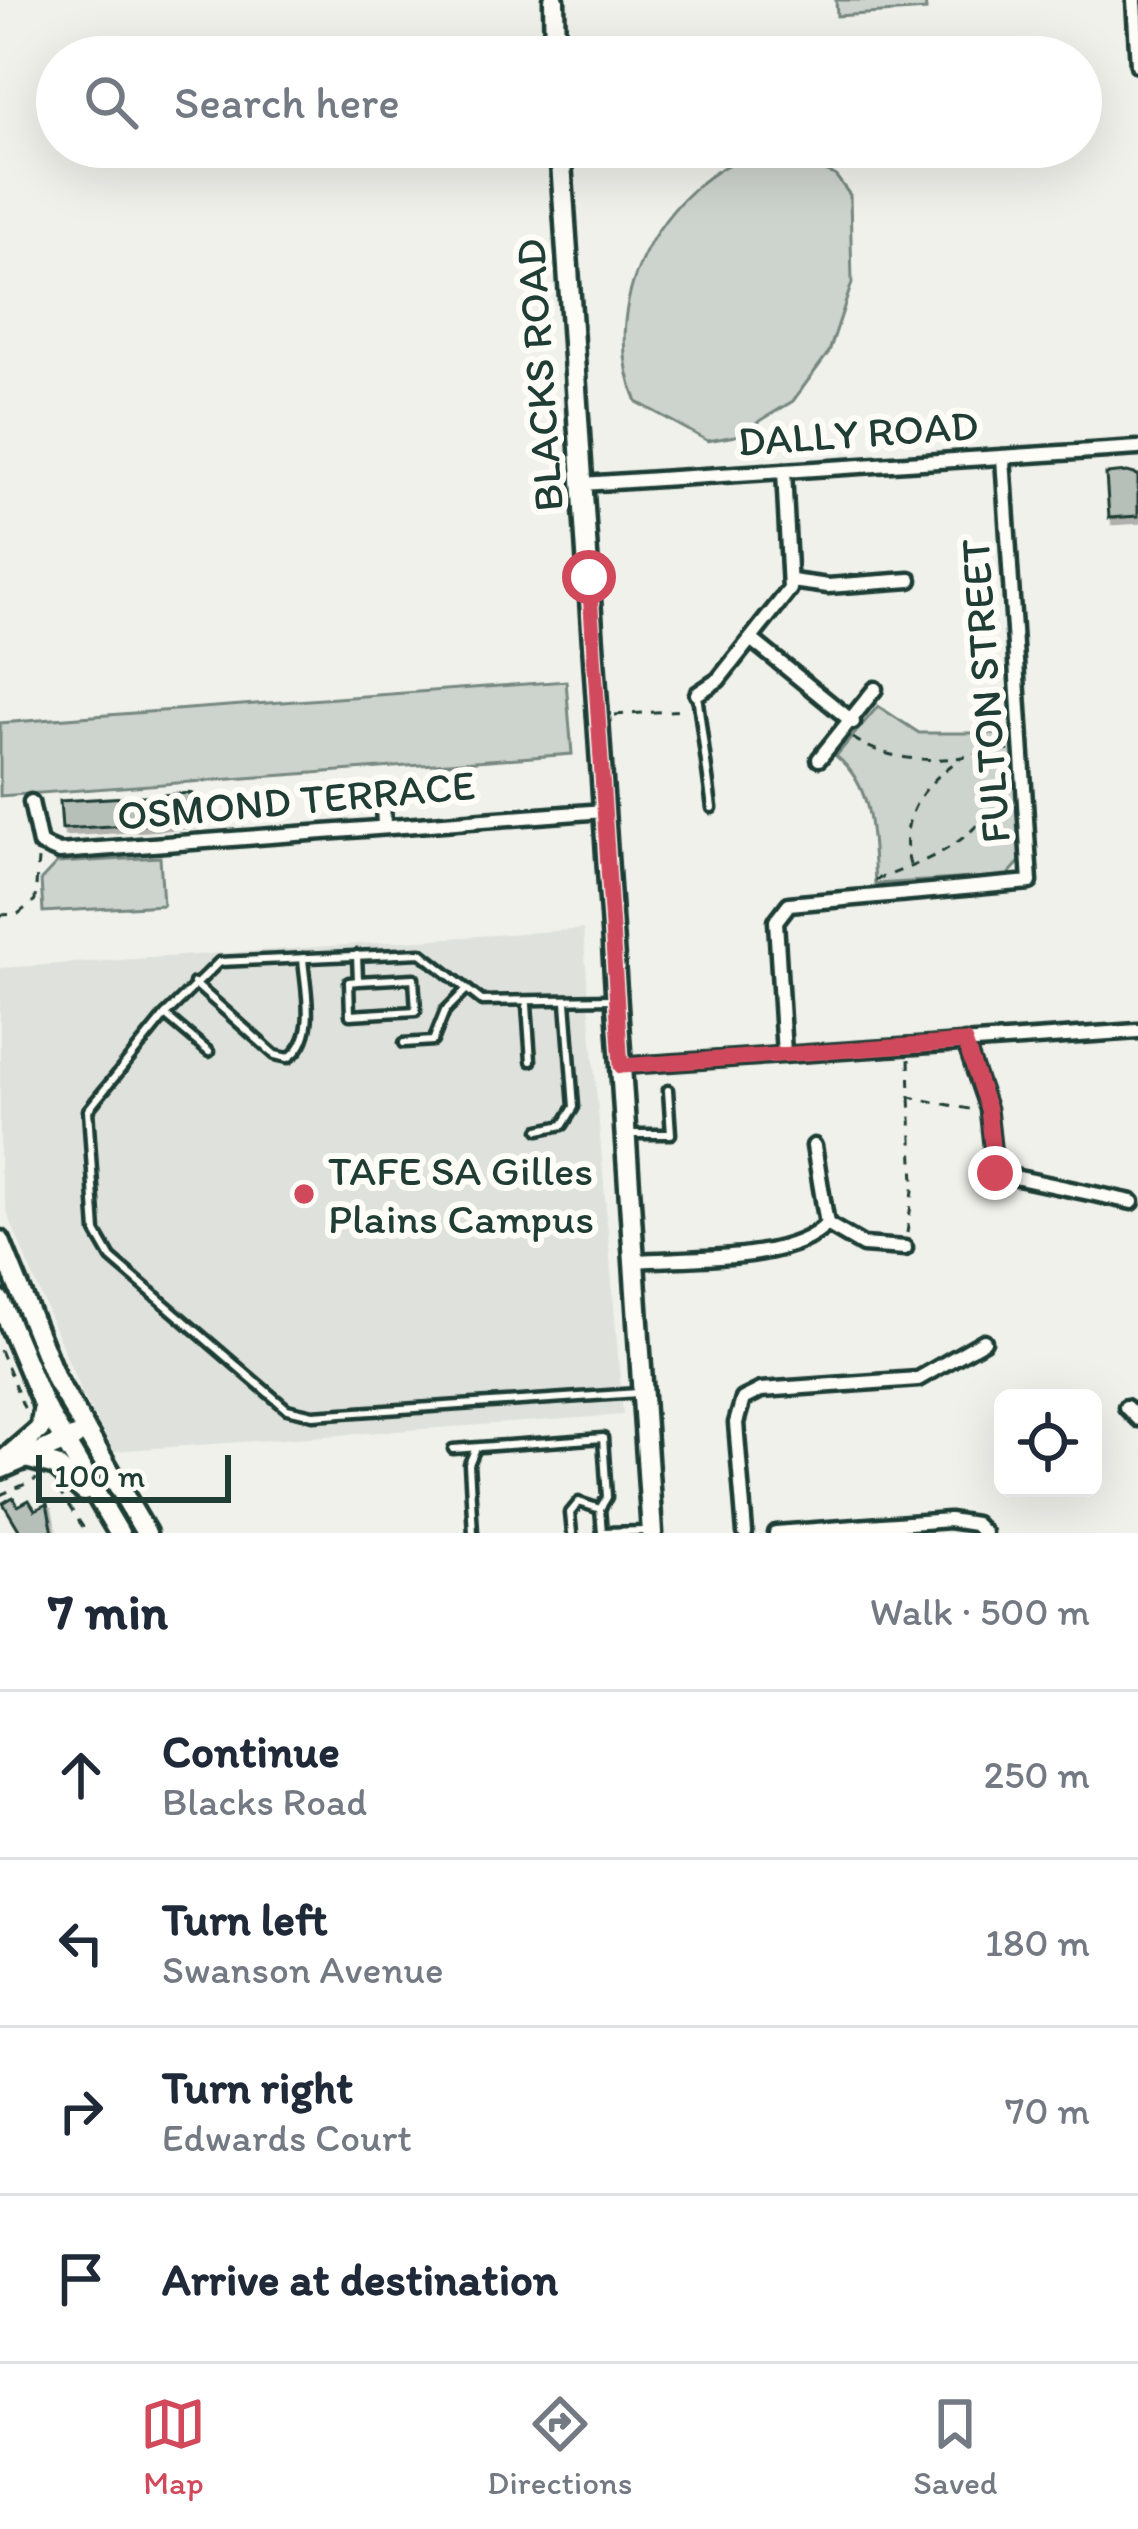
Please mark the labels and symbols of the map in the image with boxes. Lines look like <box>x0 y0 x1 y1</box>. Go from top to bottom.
street label: BLACKS ROAD <box>504 237 574 513</box>
street label: DALLY ROAD <box>736 399 980 467</box>
street label: FULTON STREET <box>949 537 1021 845</box>
route start <box>562 550 616 604</box>
street label: OSMOND TERRACE <box>115 759 477 841</box>
place label: TAFE SA Gilles Plains Campus <box>328 1145 594 1244</box>
route end <box>968 1146 1022 1200</box>
marker: TAFE SA Gilles Plains Campus <box>291 1181 317 1207</box>
scale bar <box>36 1449 231 1502</box>

